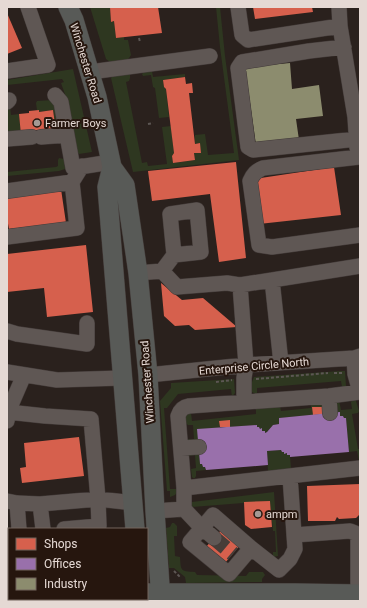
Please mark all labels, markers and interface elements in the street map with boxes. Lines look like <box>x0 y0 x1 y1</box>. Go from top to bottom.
street label: Winchester Road <box>67 22 104 105</box>
place label: Farmer Boys <box>45 117 107 130</box>
marker: Farmer Boys <box>32 118 42 128</box>
street label: Winchester Road <box>138 340 157 424</box>
street label: Enterprise Circle North <box>198 355 310 378</box>
place label: ampm <box>266 508 297 521</box>
marker: ampm <box>253 509 263 519</box>
legend <box>8 528 148 600</box>
text: Shops <box>44 537 78 551</box>
text: Offices <box>44 557 81 571</box>
text: Industry <box>44 577 88 591</box>

